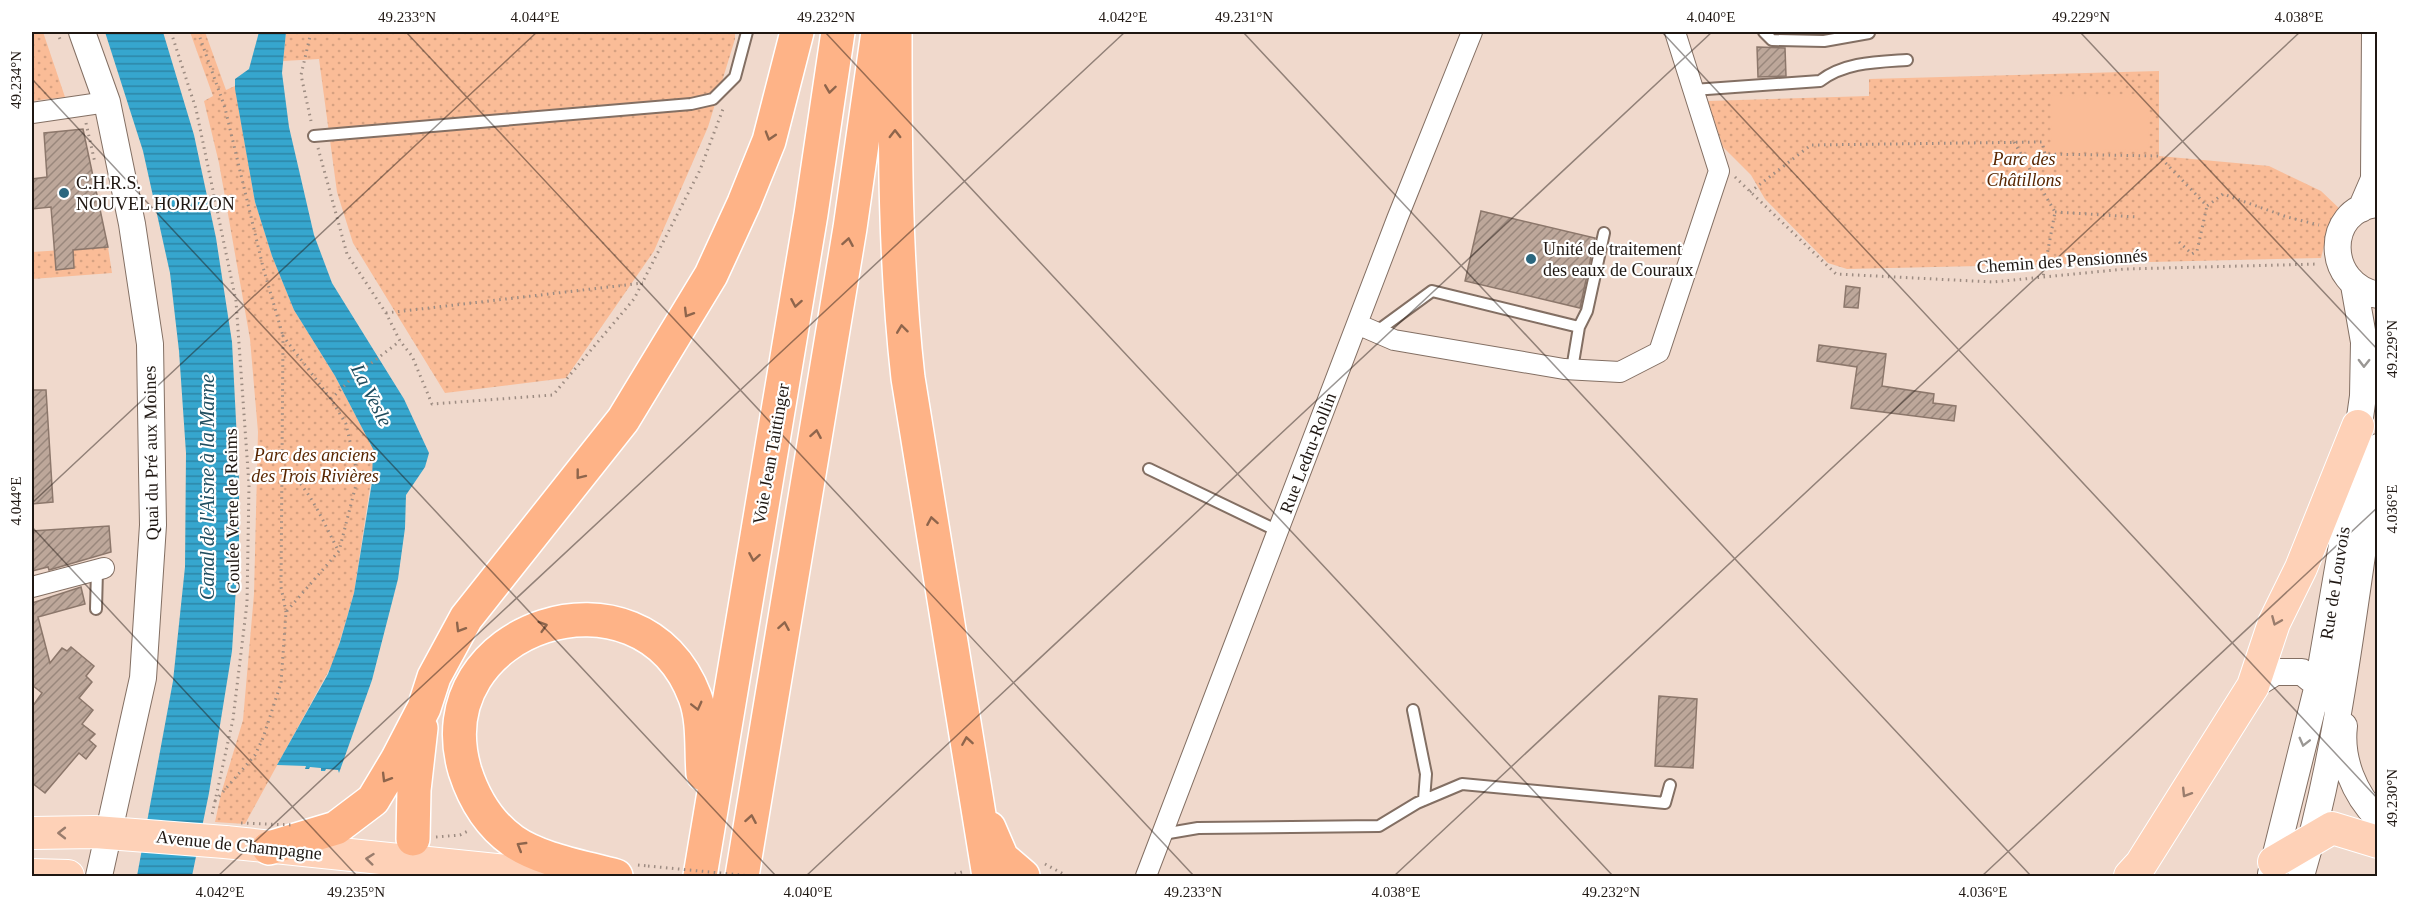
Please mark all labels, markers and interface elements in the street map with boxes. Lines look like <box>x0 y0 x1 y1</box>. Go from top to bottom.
text: 49.233°N <box>378 9 436 25</box>
text: 4.044°E <box>511 9 559 25</box>
text: 49.232°N <box>797 9 855 25</box>
text: 4.042°E <box>1099 9 1147 25</box>
text: 49.231°N <box>1215 9 1273 25</box>
text: 4.040°E <box>1687 9 1735 25</box>
text: 49.229°N <box>2052 9 2110 25</box>
text: 4.038°E <box>2275 9 2323 25</box>
text: 49.234°N <box>8 51 24 109</box>
one-way arrow <box>825 85 837 94</box>
one-way arrow <box>765 130 777 141</box>
one-way arrow <box>889 130 901 139</box>
park label: Parc des Châtillons <box>1986 149 2062 190</box>
place label: C.H.R.S. NOUVEL HORIZON <box>76 173 235 214</box>
marker: C.H.R.S. NOUVEL HORIZON <box>57 186 71 200</box>
one-way arrow <box>841 237 854 247</box>
place label: Unité de traitement des eaux de Couraux <box>1543 239 1693 280</box>
street label: Chemin des Pensionnés <box>1976 245 2148 277</box>
marker: Unité de traitement des eaux de Couraux <box>1524 252 1538 266</box>
one-way arrow <box>791 298 803 307</box>
one-way arrow <box>684 307 695 317</box>
text: 49.229°N <box>2384 320 2400 378</box>
one-way arrow <box>897 324 909 333</box>
water label: La Vesle <box>346 359 397 430</box>
one-way arrow <box>2358 359 2370 368</box>
street label: Quai du Pré aux Moines <box>139 365 163 541</box>
water label: Canal de l'Aisne à la Marne <box>196 374 218 600</box>
street label: Voie Jean Taittinger <box>749 382 793 526</box>
street label: Rue Ledru-Rollin <box>1276 390 1340 516</box>
street label: Coulée Verte de Reims <box>221 428 243 594</box>
one-way arrow <box>809 430 822 440</box>
park label: Parc des anciens des Trois Rivières <box>251 445 379 486</box>
one-way arrow <box>577 468 588 479</box>
text: 4.044°E <box>8 477 24 525</box>
text: 4.036°E <box>2384 485 2400 533</box>
one-way arrow <box>926 517 939 527</box>
street label: Rue de Louvois <box>2316 525 2354 641</box>
one-way arrow <box>748 553 760 562</box>
one-way arrow <box>2271 614 2283 625</box>
one-way arrow <box>537 621 548 633</box>
one-way arrow <box>456 622 467 632</box>
one-way arrow <box>777 622 789 631</box>
one-way arrow <box>689 701 702 711</box>
one-way arrow <box>962 736 974 745</box>
one-way arrow <box>2298 737 2311 747</box>
text: 49.230°N <box>2384 769 2400 827</box>
one-way arrow <box>382 772 394 782</box>
one-way arrow <box>2182 786 2193 797</box>
one-way arrow <box>745 814 757 823</box>
one-way arrow <box>58 826 67 839</box>
street label: Avenue de Champagne <box>155 826 323 864</box>
one-way arrow <box>517 841 527 853</box>
one-way arrow <box>366 853 375 865</box>
text: 4.042°E <box>196 884 244 900</box>
text: 49.235°N <box>327 884 385 900</box>
text: 4.040°E <box>784 884 832 900</box>
text: 49.233°N <box>1164 884 1222 900</box>
text: 4.038°E <box>1372 884 1420 900</box>
text: 49.232°N <box>1582 884 1640 900</box>
text: 4.036°E <box>1959 884 2007 900</box>

